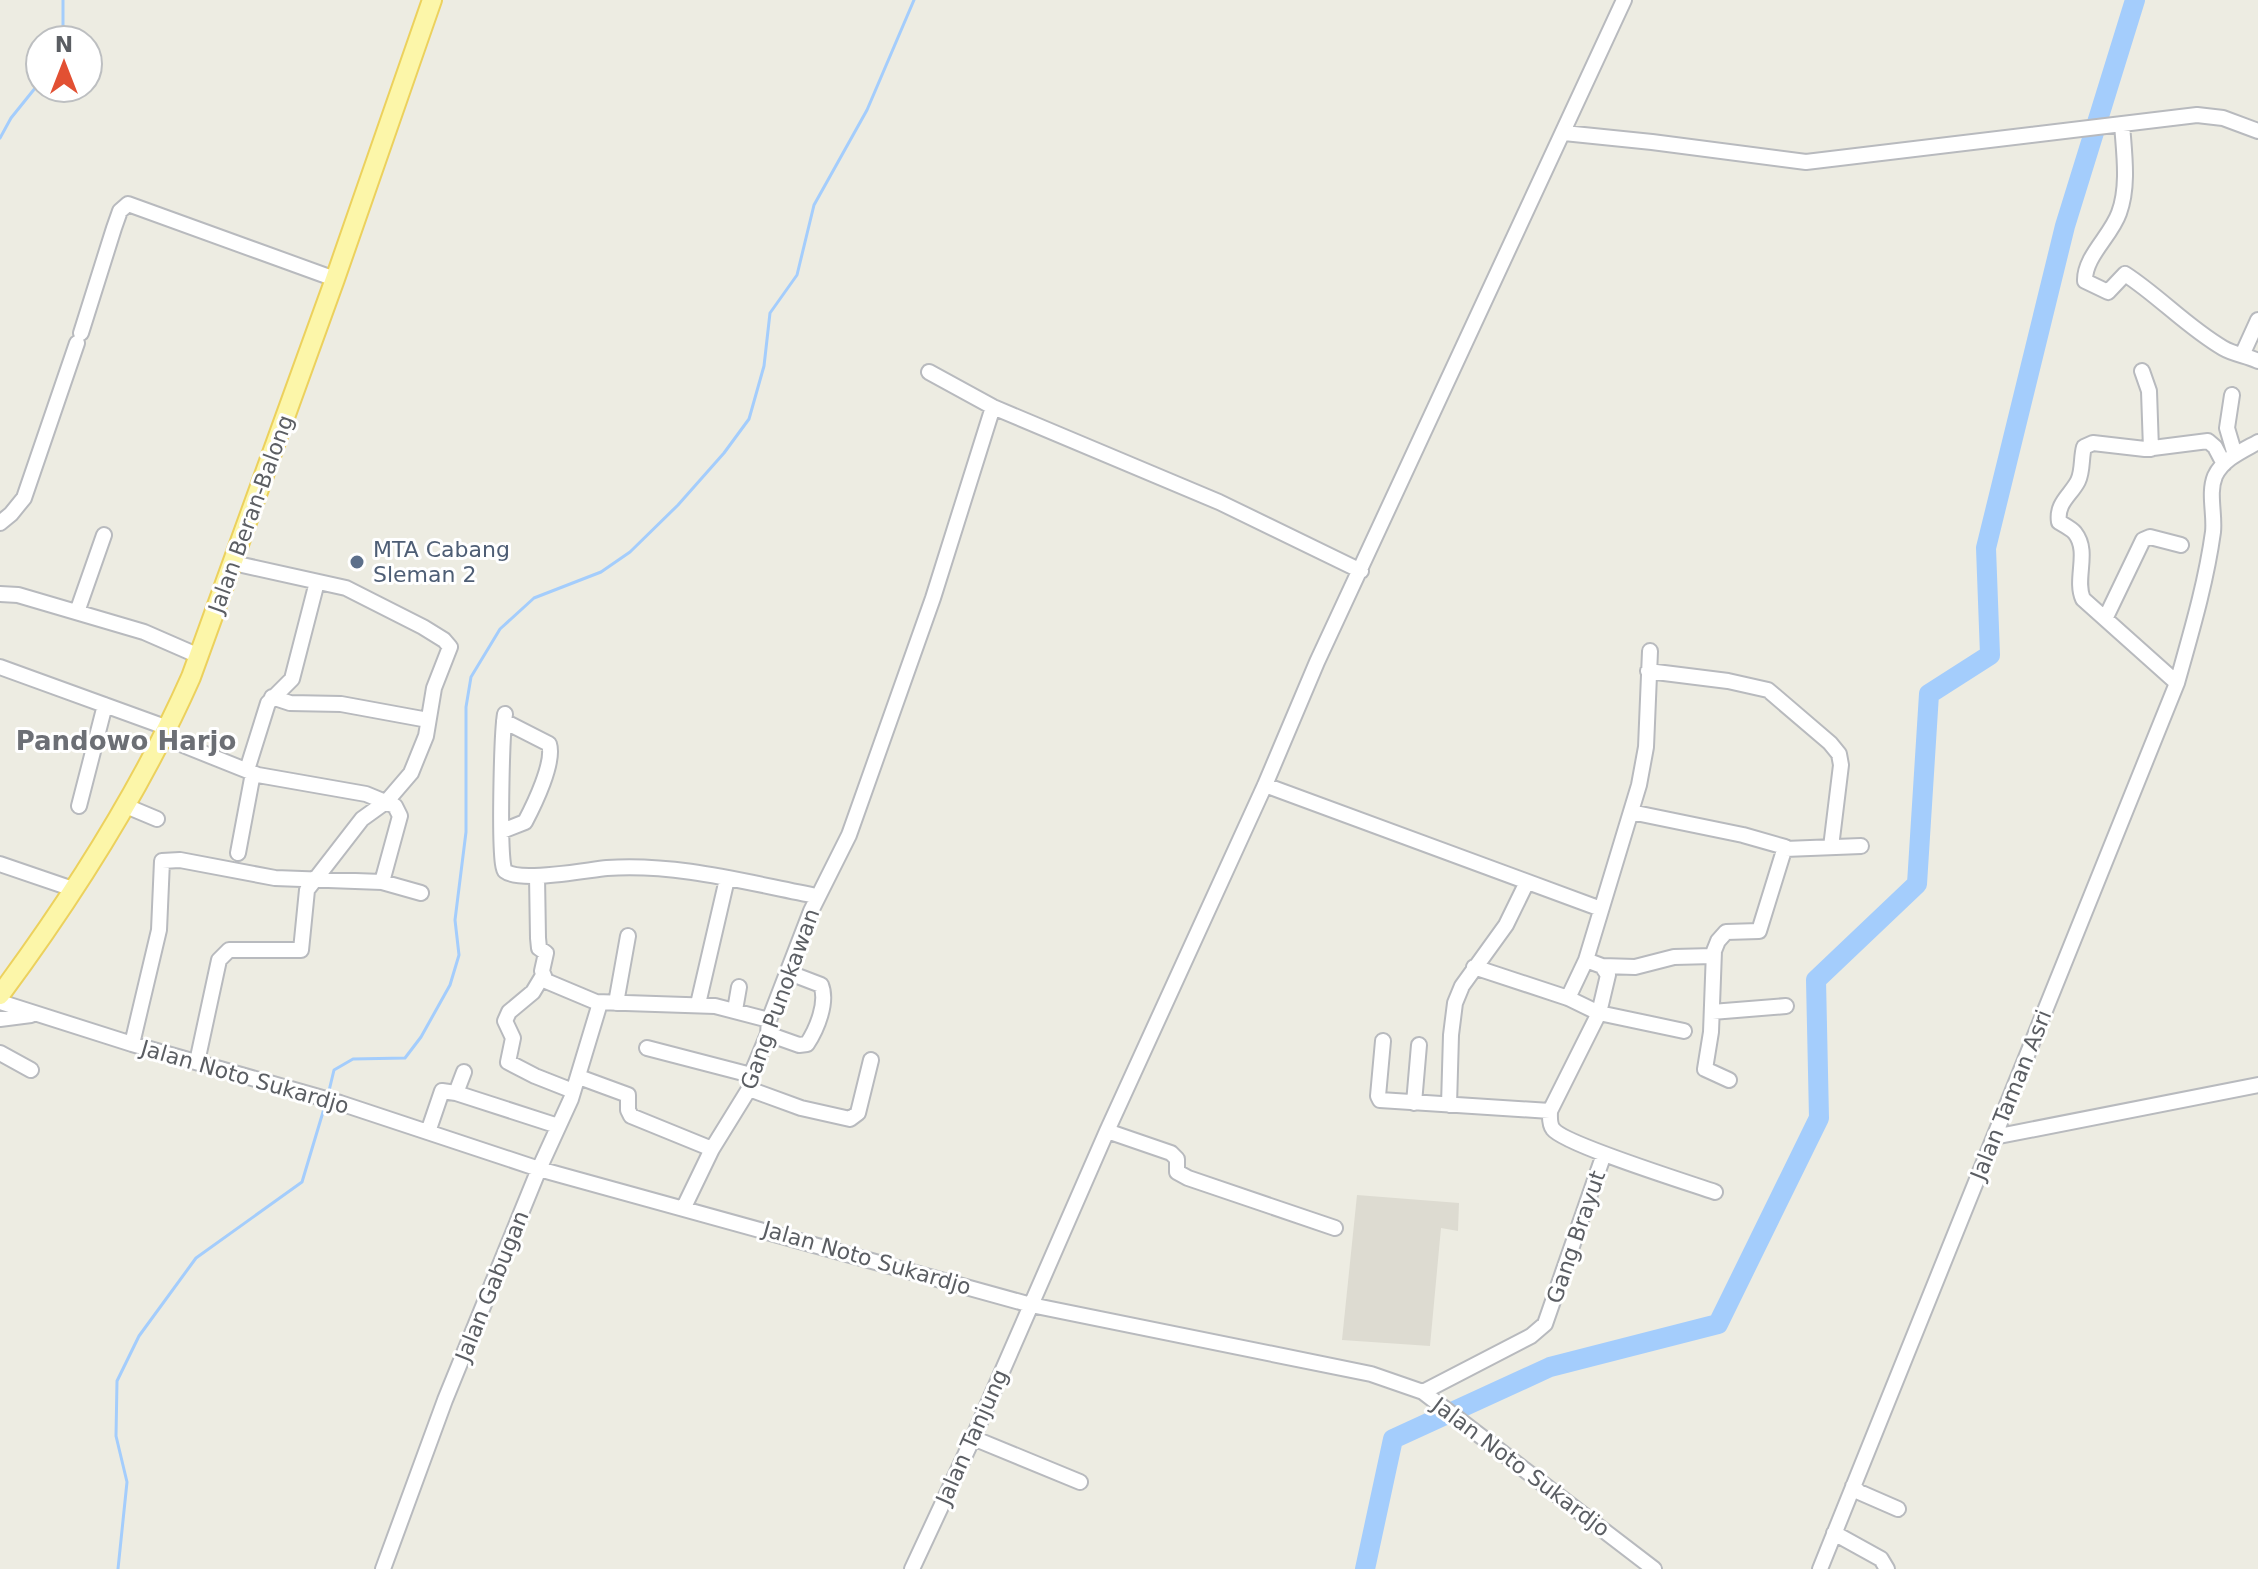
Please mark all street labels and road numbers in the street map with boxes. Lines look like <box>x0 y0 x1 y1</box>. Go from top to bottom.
street label: Jalan Beran-Balong <box>203 412 298 618</box>
street label: Gang Punokawan <box>736 905 824 1093</box>
street label: Jalan Taman Asri <box>1965 1006 2057 1186</box>
street label: Jalan Noto Sukardjo <box>136 1035 352 1119</box>
street label: Gang Brayut <box>1542 1167 1611 1307</box>
street label: Jalan Gabugan <box>450 1207 534 1367</box>
street label: Jalan Noto Sukardjo <box>758 1216 974 1300</box>
street label: Jalan Tanjung <box>930 1365 1013 1510</box>
street label: Jalan Noto Sukardjo <box>1426 1391 1615 1542</box>

